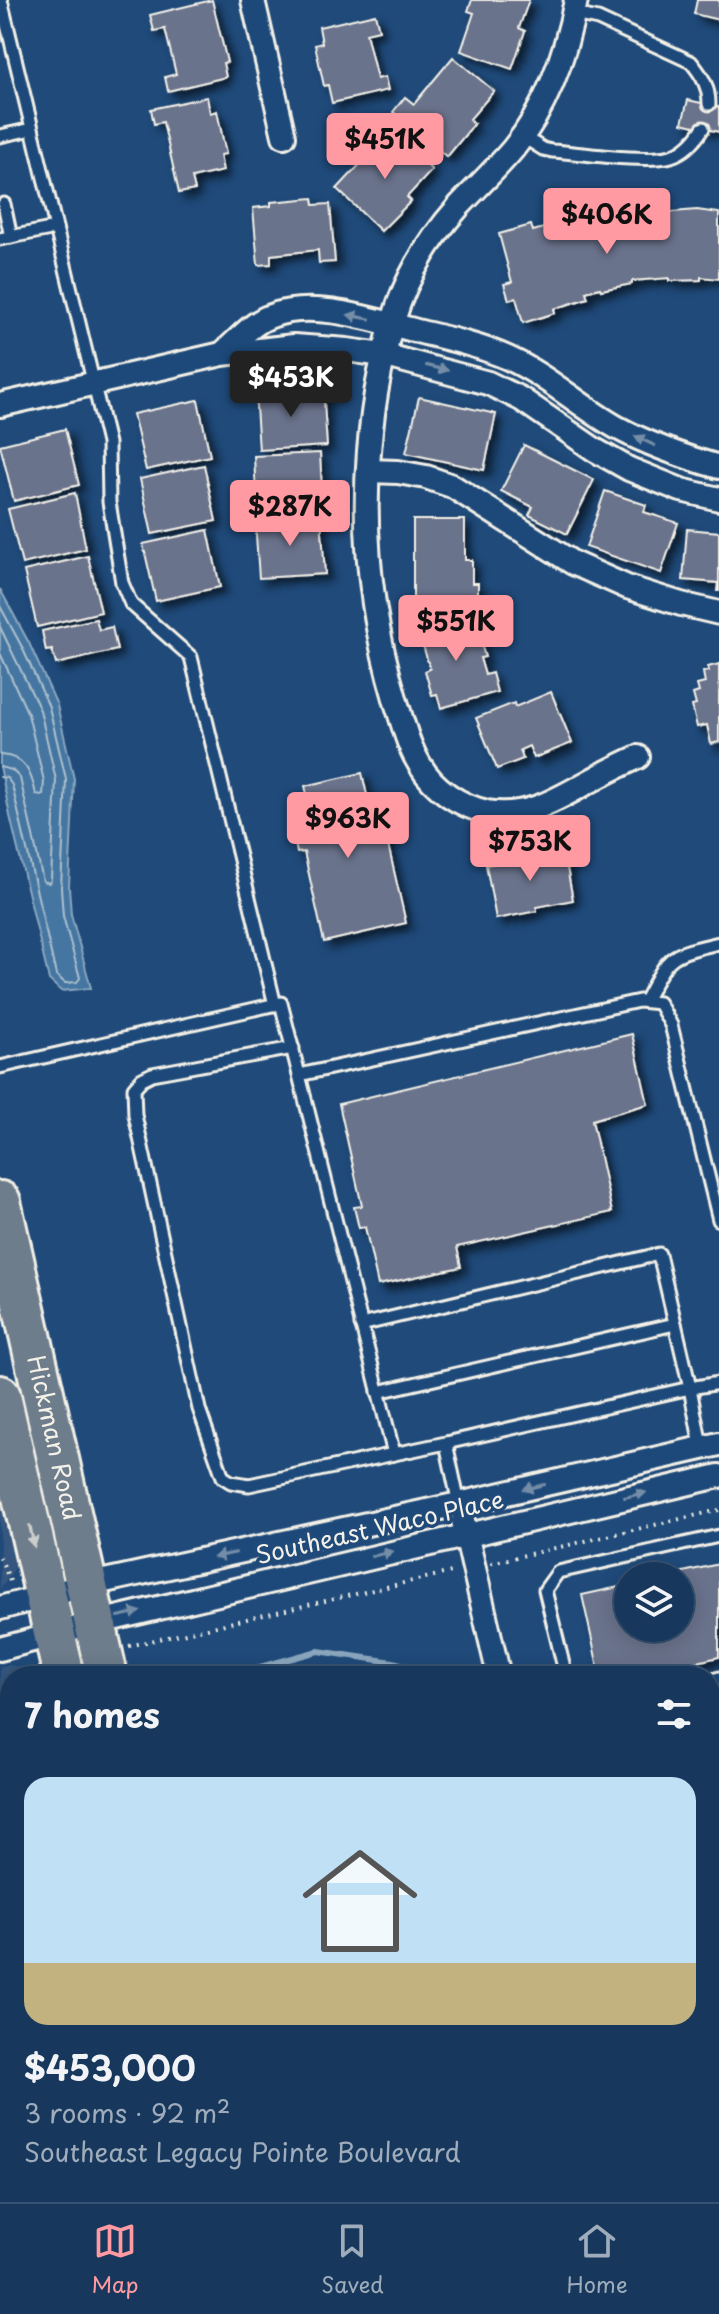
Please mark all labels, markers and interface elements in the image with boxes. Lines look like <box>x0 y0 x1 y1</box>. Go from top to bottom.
pin: $451K <box>329 113 441 181</box>
text: $451K <box>345 119 425 158</box>
pin: $406K <box>551 188 663 256</box>
text: $406K <box>561 194 653 233</box>
one-way arrow <box>346 310 371 322</box>
pin: $453K <box>235 351 347 419</box>
text: $453K <box>248 357 334 396</box>
one-way arrow <box>425 363 450 375</box>
one-way arrow <box>634 434 657 448</box>
pin: $287K <box>234 480 346 548</box>
text: $287K <box>248 486 332 525</box>
pin: $551K <box>400 595 512 663</box>
text: $551K <box>416 601 496 640</box>
pin: $963K <box>292 792 404 860</box>
text: $963K <box>305 798 391 837</box>
pin: $753K <box>474 815 586 883</box>
text: $753K <box>488 821 572 860</box>
street label: Hickman Road <box>19 1352 91 1524</box>
street label: Southeast Waco Place <box>252 1480 507 1572</box>
one-way arrow <box>521 1481 546 1493</box>
one-way arrow <box>623 1488 648 1501</box>
one-way arrow <box>26 1523 38 1548</box>
one-way arrow <box>370 1547 395 1560</box>
one-way arrow <box>213 1549 238 1562</box>
map controls <box>614 1562 694 1642</box>
button: layers <box>614 1562 694 1642</box>
one-way arrow <box>117 1608 142 1620</box>
text: 7 homes <box>24 1688 160 1740</box>
icon: filters <box>652 1692 696 1736</box>
icon: home <box>288 1829 432 1973</box>
text: $453,000 <box>24 2041 196 2093</box>
text: 3 rooms · 92 m² <box>24 2093 230 2132</box>
text: Southeast Legacy Pointe Boulevard <box>24 2132 461 2171</box>
tab: Map <box>91 2219 138 2300</box>
tab: Saved <box>321 2219 384 2300</box>
tab: Home <box>566 2219 628 2300</box>

